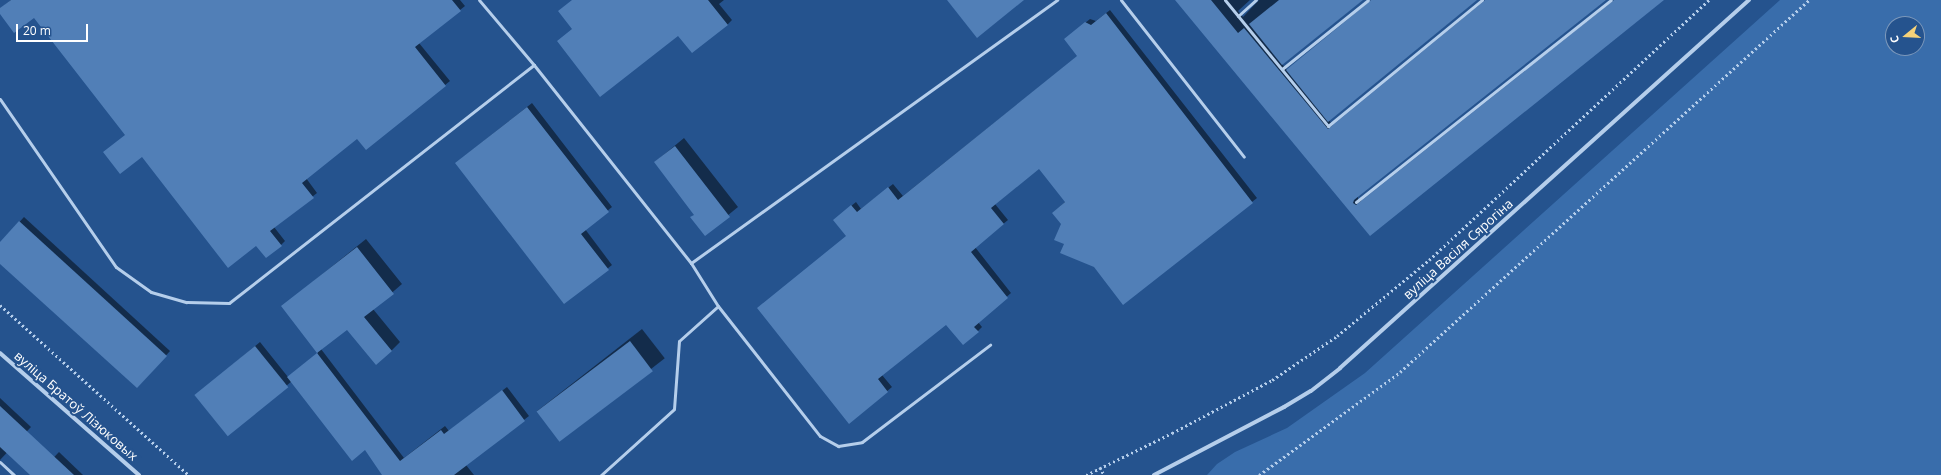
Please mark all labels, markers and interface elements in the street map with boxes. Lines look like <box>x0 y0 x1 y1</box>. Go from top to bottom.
scale bar <box>18 16 90 42</box>
north arrow <box>1885 16 1925 56</box>
text: 20 m <box>23 22 51 39</box>
text: С <box>1886 34 1902 45</box>
street label: вуліца Васіля Сярогіна <box>1400 196 1516 302</box>
street label: вуліца Братоў Лізюковых <box>11 348 141 464</box>

